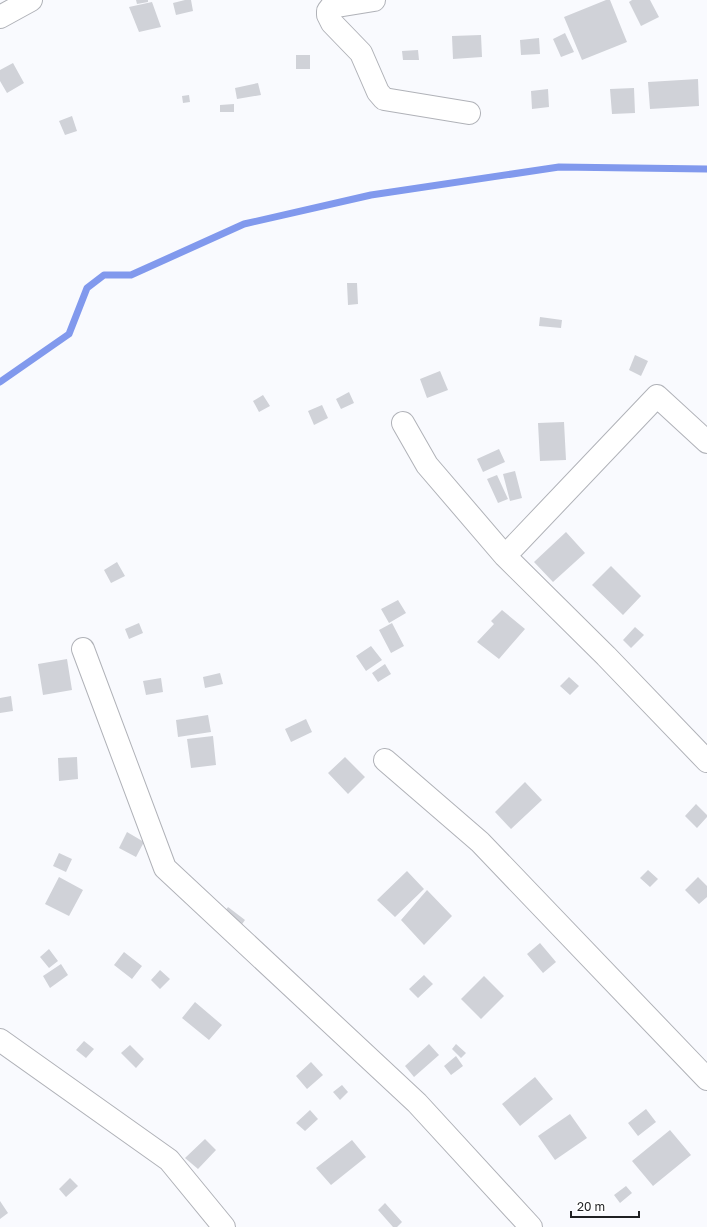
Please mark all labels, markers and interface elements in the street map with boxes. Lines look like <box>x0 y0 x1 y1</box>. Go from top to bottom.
scale bar <box>571 1193 639 1219</box>
text: 20 m <box>577 1199 605 1214</box>

